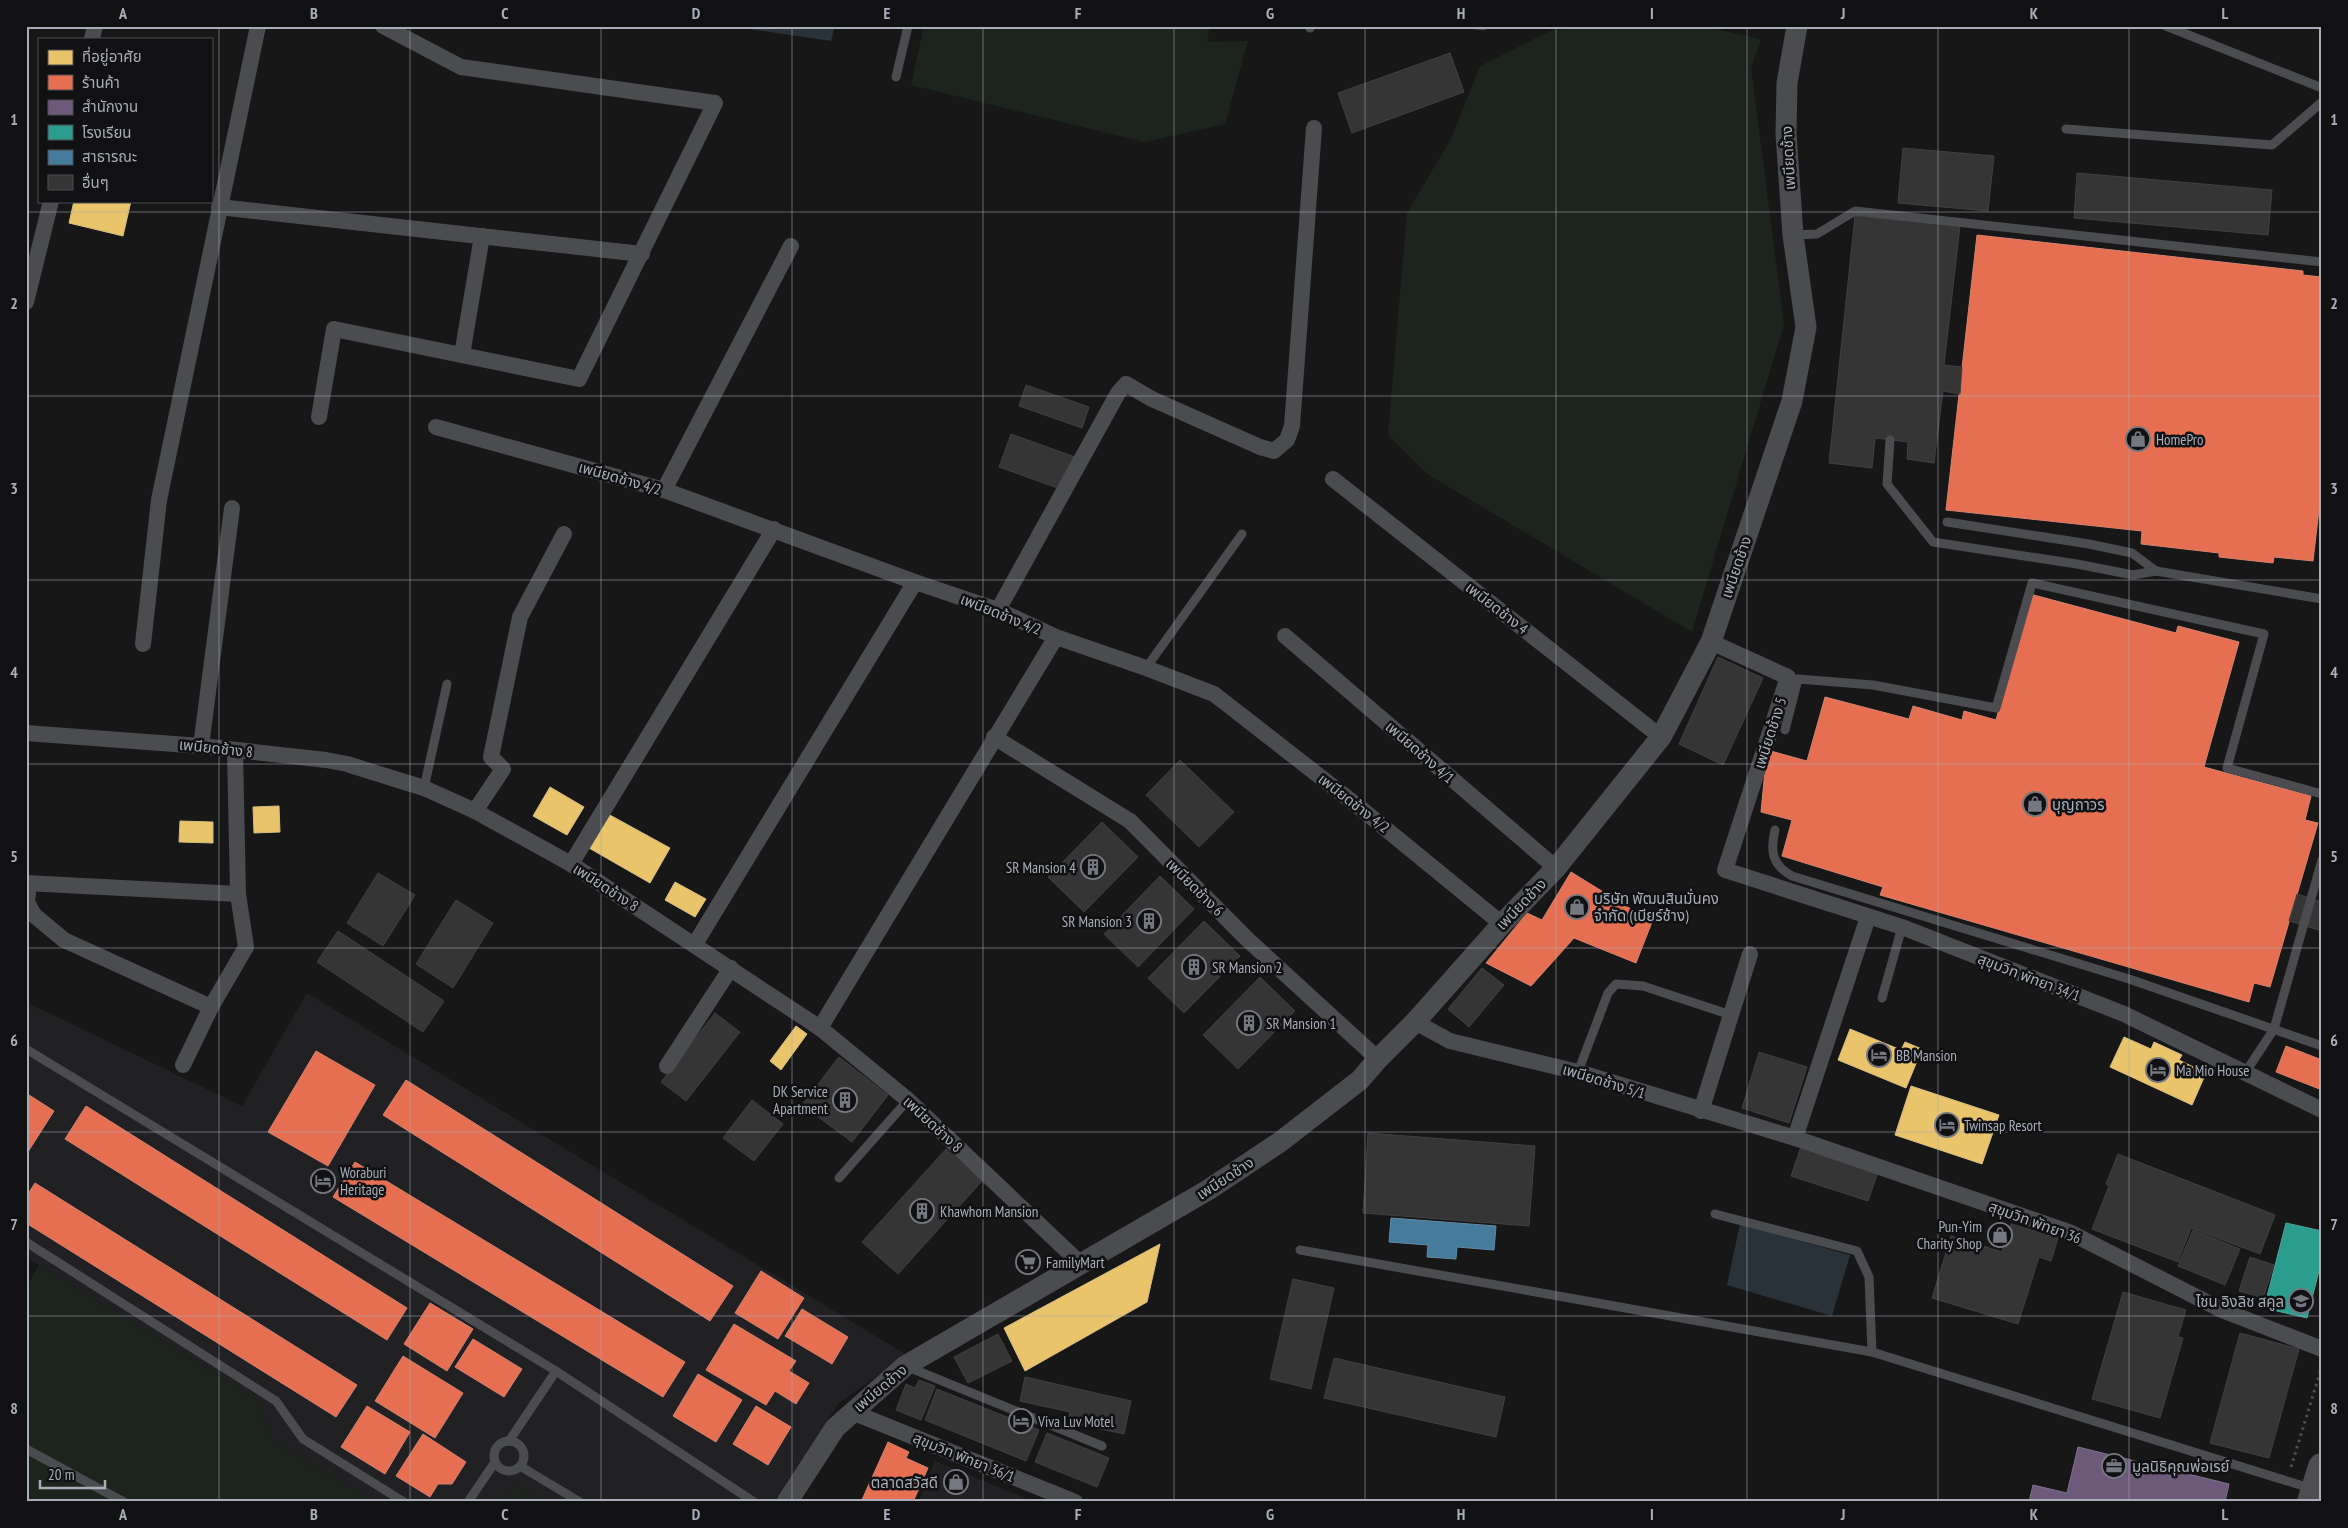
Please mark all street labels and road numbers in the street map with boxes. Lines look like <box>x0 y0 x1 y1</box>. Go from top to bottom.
street label: เพนียดช้าง <box>1777 125 1799 191</box>
street label: เพนียดช้าง 4/2 <box>576 457 664 499</box>
street label: เพนียดช้าง <box>1717 534 1755 600</box>
street label: เพนียดช้าง 4 <box>1462 578 1532 638</box>
street label: เพนียดช้าง 4/2 <box>958 589 1044 639</box>
street label: เพนียดช้าง 5 <box>1749 695 1791 771</box>
street label: เพนียดช้าง 4/1 <box>1382 717 1458 787</box>
street label: เพนียดช้าง 8 <box>178 735 254 761</box>
street label: เพนียดช้าง 4/2 <box>1314 769 1394 837</box>
street label: เพนียดช้าง 6 <box>1162 854 1228 920</box>
street label: เพนียดช้าง 8 <box>570 859 642 915</box>
street label: เพนียดช้าง <box>1492 874 1550 934</box>
street label: สุขุมวิท พัทยา 34/1 <box>1975 949 2083 1005</box>
street label: เพนียดช้าง 5/1 <box>1560 1059 1648 1103</box>
street label: เพนียดช้าง 8 <box>899 1092 967 1156</box>
street label: เพนียดช้าง <box>1193 1153 1257 1203</box>
street label: สุขุมวิท พัทยา 36 <box>1986 1196 2084 1248</box>
street label: เพนียดช้าง <box>849 1360 911 1416</box>
street label: สุขุมวิท พัทยา 36/1 <box>910 1428 1018 1486</box>

